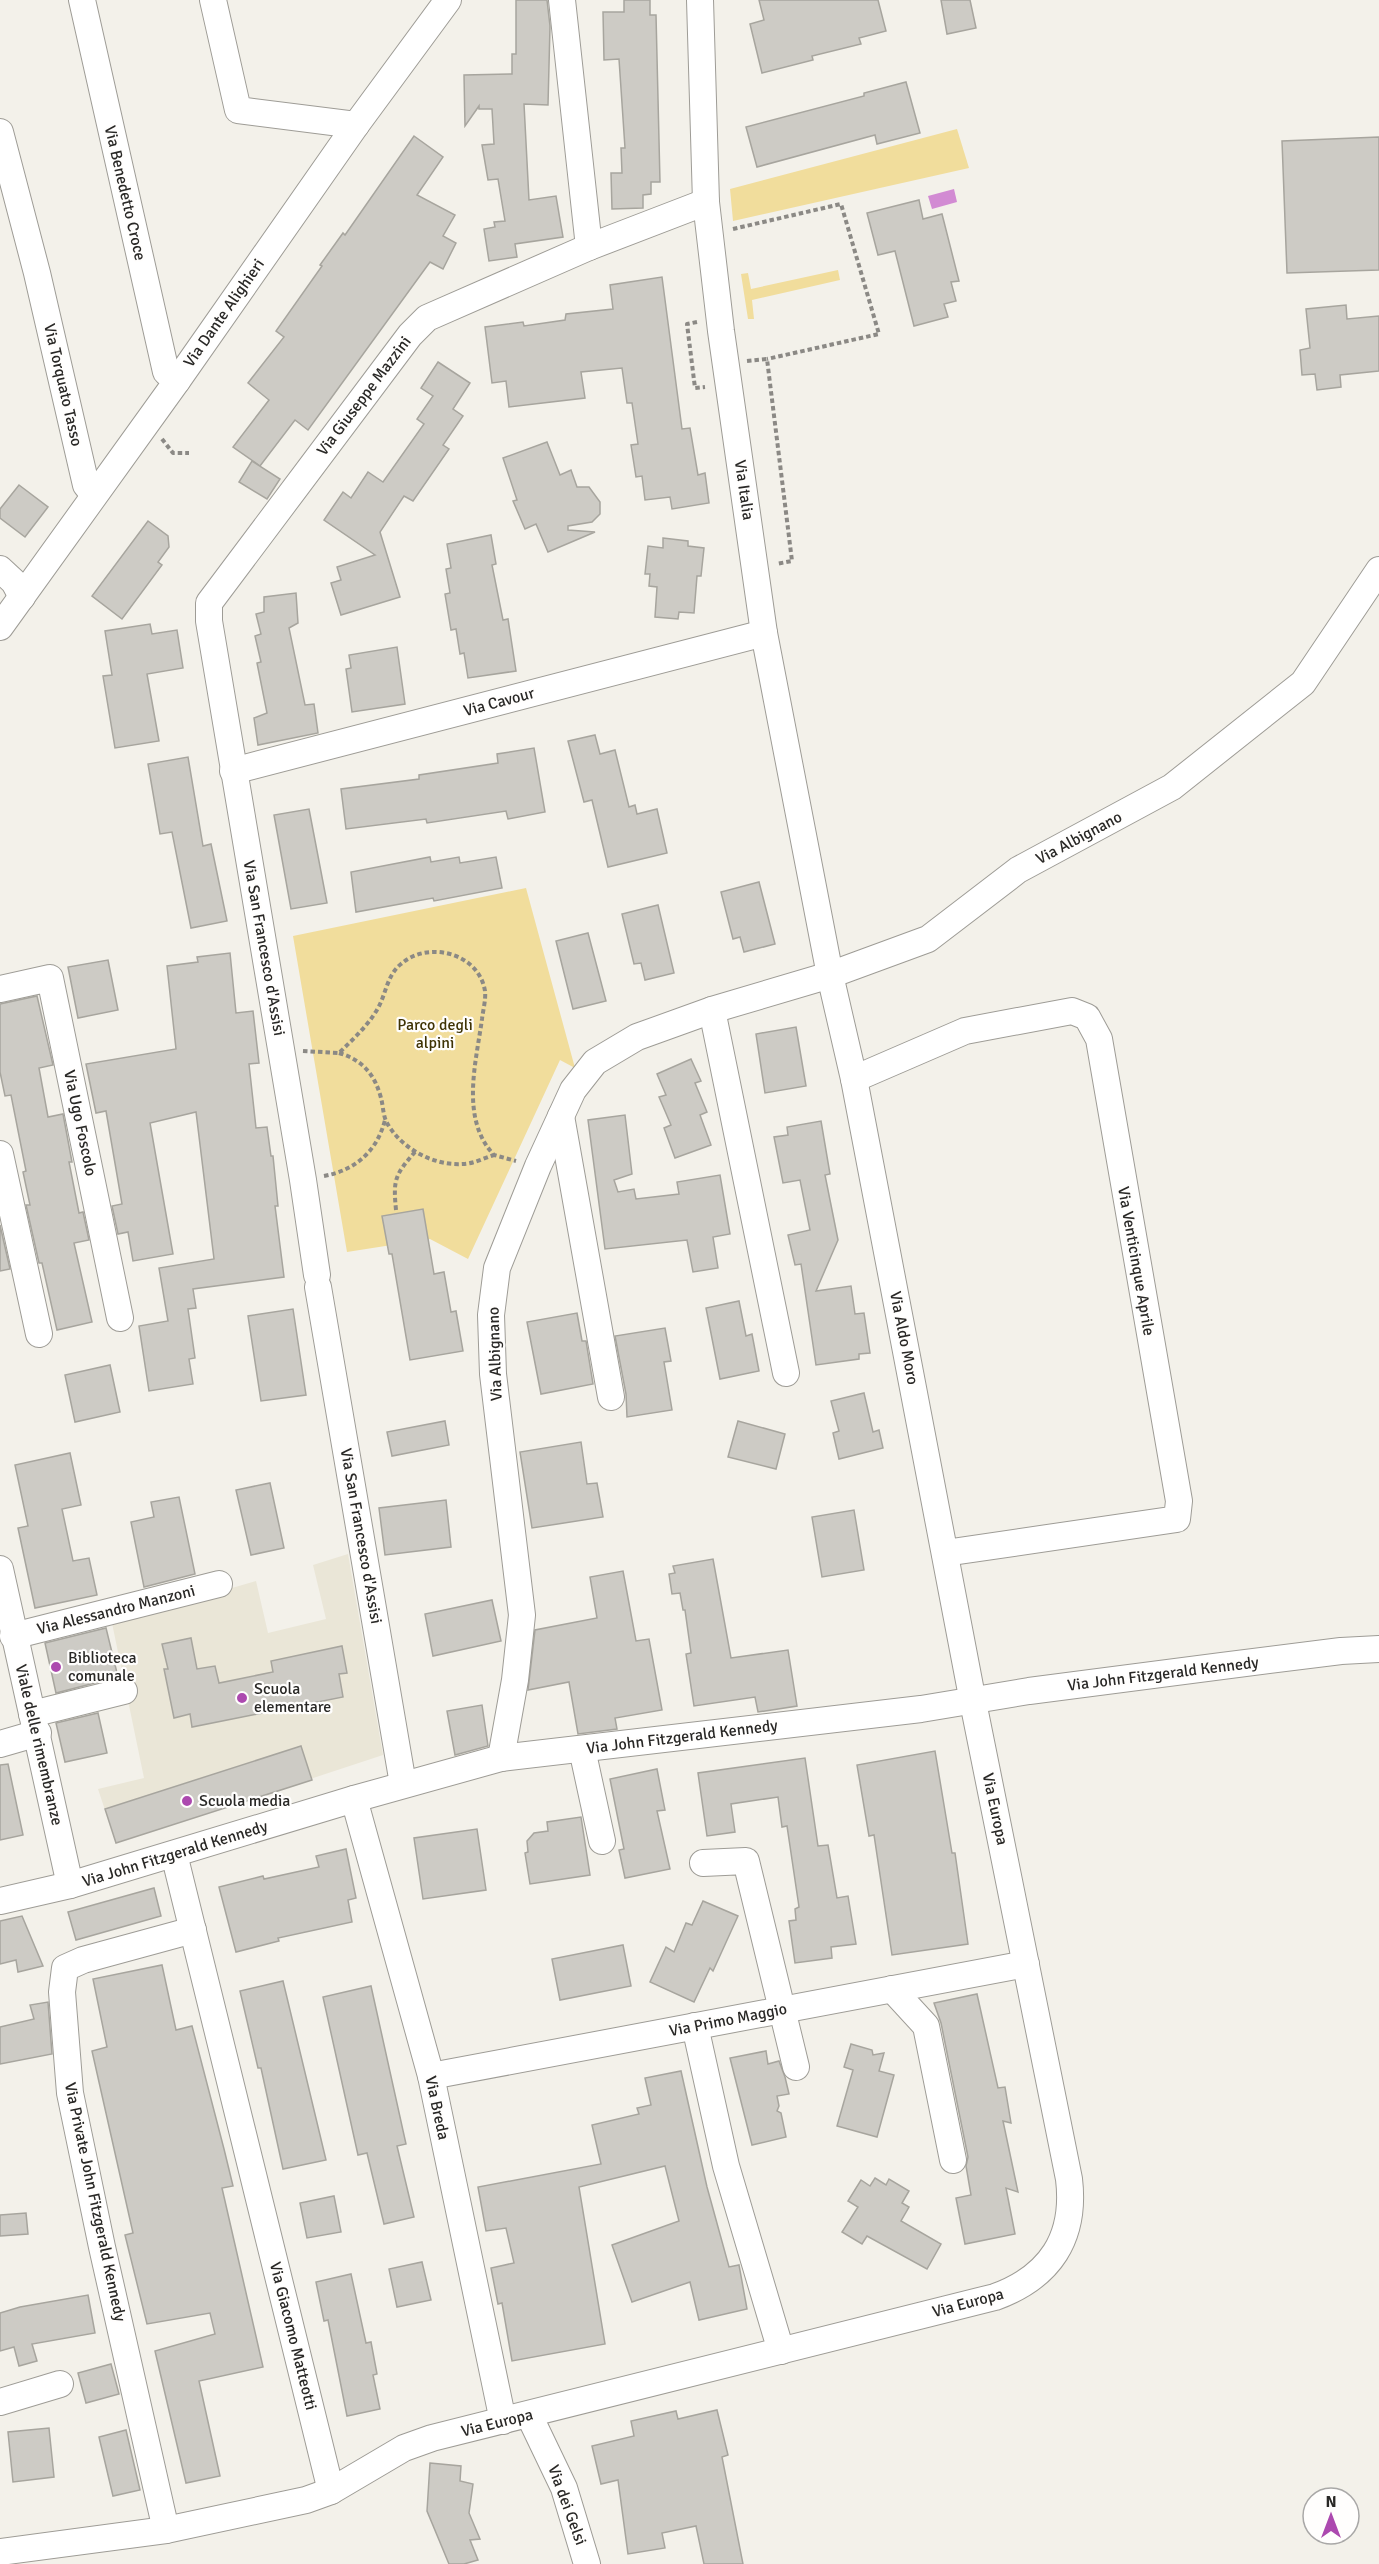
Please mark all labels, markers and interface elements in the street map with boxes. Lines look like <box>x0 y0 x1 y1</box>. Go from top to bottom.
street label: Via Benedetto Croce <box>100 124 150 262</box>
street label: Via Dante Alighieri <box>179 255 269 371</box>
street label: Via Torquato Tasso <box>39 322 87 448</box>
street label: Via Giuseppe Mazzini <box>312 332 416 460</box>
street label: Via Italia <box>730 459 758 521</box>
street label: Via Cavour <box>461 683 537 721</box>
street label: Via Albignano <box>1033 807 1125 869</box>
street label: Via San Francesco d'Assisi <box>239 859 289 1037</box>
park label: Parco degli alpini <box>397 1015 473 1053</box>
street label: Via Ugo Foscolo <box>59 1068 101 1178</box>
street label: Via Venticinque Aprile <box>1113 1185 1159 1337</box>
street label: Via Aldo Moro <box>885 1290 923 1386</box>
street label: Via Albignano <box>483 1306 507 1402</box>
street label: Via San Francesco d'Assisi <box>336 1447 386 1625</box>
street label: Via Alessandro Manzoni <box>35 1581 197 1639</box>
place label: Biblioteca comunale <box>68 1648 137 1686</box>
street label: Via John Fitzgerald Kennedy <box>1066 1652 1260 1696</box>
marker: Biblioteca comunale <box>49 1660 63 1674</box>
street label: Viale delle rimembranze <box>11 1662 67 1828</box>
place label: Scuola elementare <box>254 1679 331 1717</box>
marker: Scuola elementare <box>235 1691 249 1705</box>
street label: Via John Fitzgerald Kennedy <box>585 1715 779 1759</box>
street label: Via Europa <box>978 1771 1012 1847</box>
place label: Scuola media <box>199 1791 290 1811</box>
marker: Scuola media <box>180 1794 194 1808</box>
street label: Via John Fitzgerald Kennedy <box>80 1816 271 1892</box>
street label: Via Primo Maggio <box>667 1999 789 2041</box>
street label: Via Breda <box>420 2074 454 2142</box>
street label: Via Private John Fitzgerald Kennedy <box>60 2081 130 2324</box>
street label: Via Giacomo Matteotti <box>265 2260 321 2412</box>
street label: Via Europa <box>930 2284 1006 2322</box>
street label: Via Europa <box>459 2404 535 2442</box>
street label: Via dei Gelsi <box>543 2462 591 2548</box>
north arrow <box>1301 2486 1361 2546</box>
text: N <box>1325 2492 1337 2512</box>

